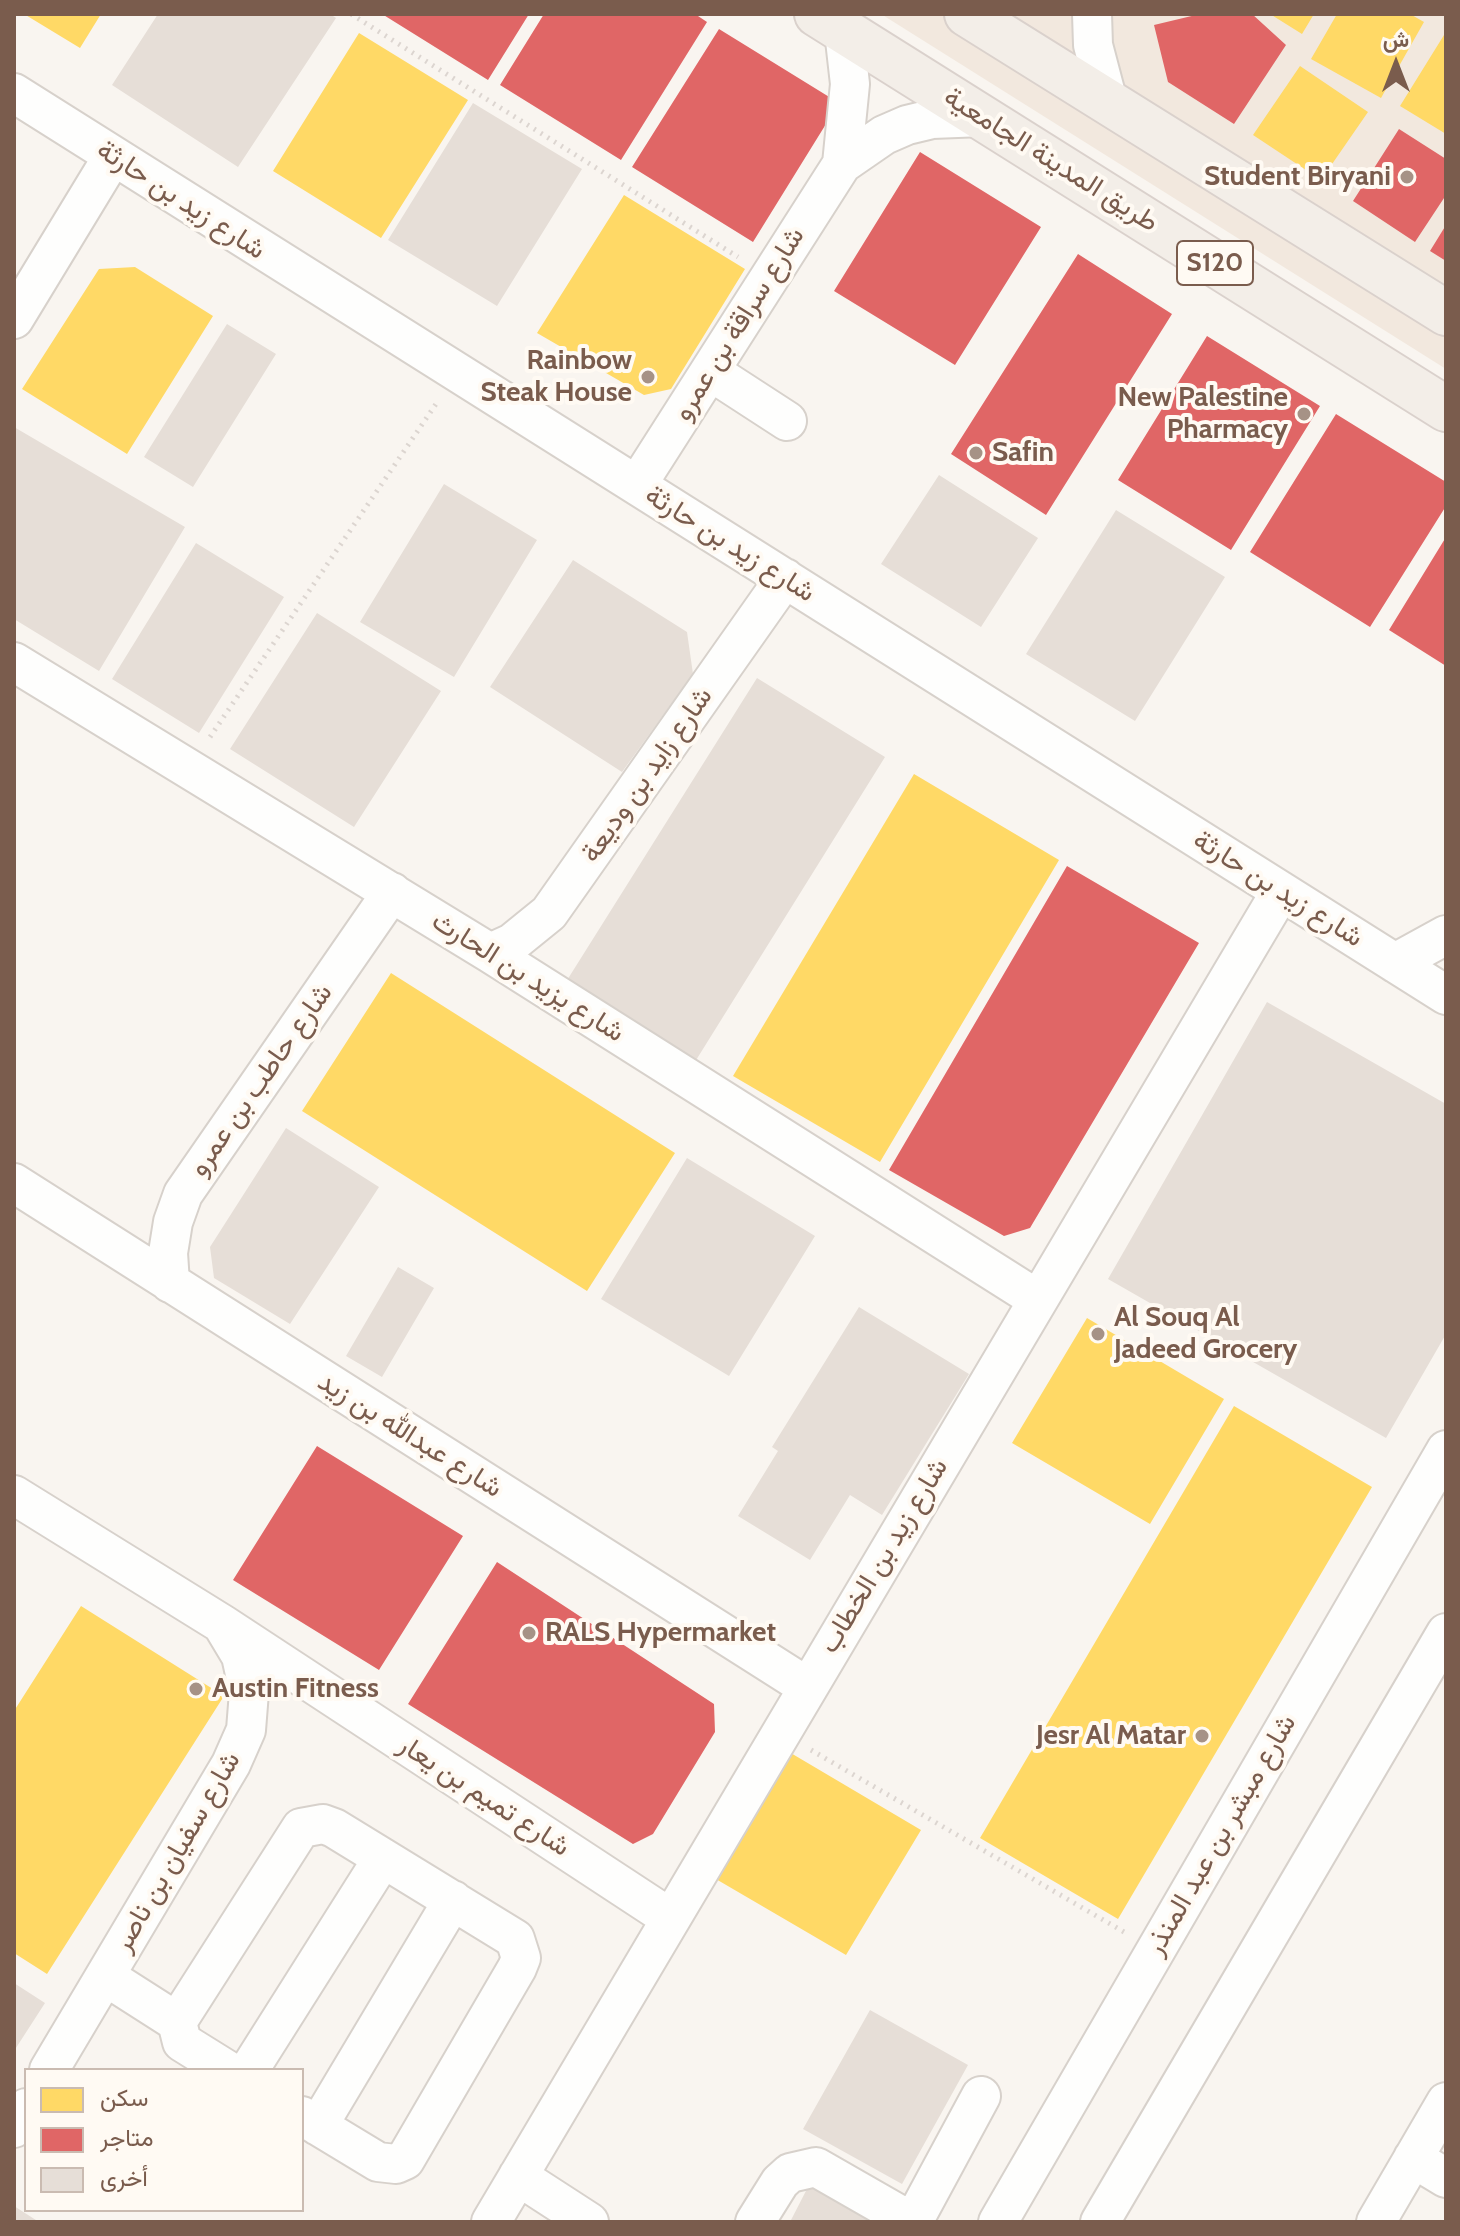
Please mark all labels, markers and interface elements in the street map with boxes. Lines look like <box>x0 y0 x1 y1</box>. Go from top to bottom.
north arrow <box>1356 24 1436 104</box>
text: ش <box>1383 26 1409 53</box>
street label: طريق المدينة الجامعية <box>937 80 1165 240</box>
street label: شارع زيد بن حارثة <box>90 133 272 267</box>
place label: Student Biryani <box>1204 160 1391 194</box>
marker: Student Biryani <box>1398 168 1416 186</box>
street label: شارع سراقة بن عمرو <box>666 221 812 427</box>
road number: S120 <box>1177 241 1253 285</box>
place label: Rainbow Steak House <box>480 344 632 410</box>
marker: Rainbow Steak House <box>639 368 657 386</box>
place label: New Palestine Pharmacy <box>1118 381 1288 447</box>
marker: New Palestine Pharmacy <box>1295 405 1313 423</box>
place label: Safin <box>992 436 1054 470</box>
marker: Safin <box>967 444 985 462</box>
street label: شارع زيد بن حارثة <box>639 478 821 610</box>
street label: شارع زايد بن وديعة <box>574 681 720 869</box>
street label: شارع زيد بن حارثة <box>1187 823 1369 955</box>
street label: شارع يزيد بن الحارث <box>426 904 630 1050</box>
street label: شارع حاطب بن عمرو <box>182 977 340 1183</box>
place label: Al Souq Al Jadeed Grocery <box>1114 1301 1297 1367</box>
marker: Al Souq Al Jadeed Grocery <box>1089 1325 1107 1343</box>
street label: شارع عبدالله بن زيد <box>311 1365 509 1505</box>
street label: شارع زيد بن الخطاب <box>813 1453 955 1659</box>
place label: RALS Hypermarket <box>545 1616 776 1650</box>
marker: RALS Hypermarket <box>520 1624 538 1642</box>
place label: Austin Fitness <box>212 1672 379 1706</box>
marker: Austin Fitness <box>187 1680 205 1698</box>
street label: شارع مبشر بن عبد المنذر <box>1138 1708 1304 1962</box>
place label: Jesr Al Matar <box>1036 1719 1186 1753</box>
marker: Jesr Al Matar <box>1193 1727 1211 1745</box>
street label: شارع تميم بن يعار <box>392 1728 576 1864</box>
street label: شارع سفيان بن ناصر <box>106 1746 248 1958</box>
legend <box>24 2068 304 2212</box>
text: سكن <box>100 2083 149 2112</box>
text: متاجر <box>100 2123 154 2152</box>
text: أخرى <box>100 2163 148 2192</box>

